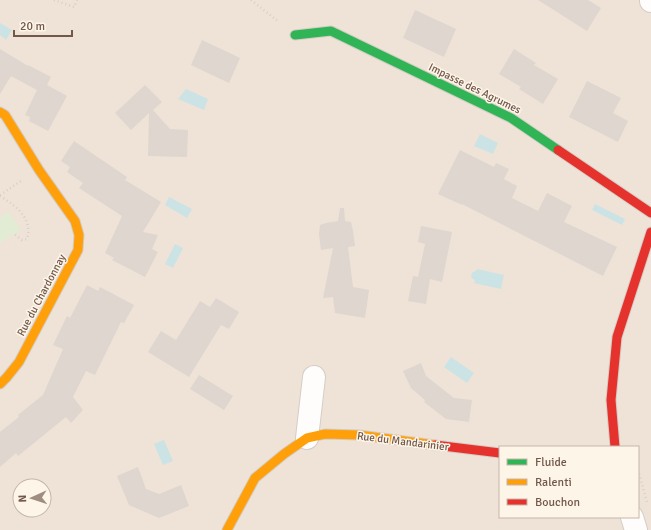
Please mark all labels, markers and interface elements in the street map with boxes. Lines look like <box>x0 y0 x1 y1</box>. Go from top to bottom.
scale bar <box>14 12 72 38</box>
text: 20 m <box>20 19 45 34</box>
street label: Impasse des Agrumes <box>426 60 523 117</box>
street label: Rue du Chardonnay <box>14 251 69 338</box>
street label: Rue du Mandarinier <box>356 429 449 454</box>
legend <box>499 446 639 518</box>
text: Fluide <box>535 455 567 470</box>
text: Ralenti <box>535 475 572 490</box>
north arrow <box>12 478 52 518</box>
text: N <box>16 494 29 503</box>
text: Bouchon <box>535 495 580 510</box>

